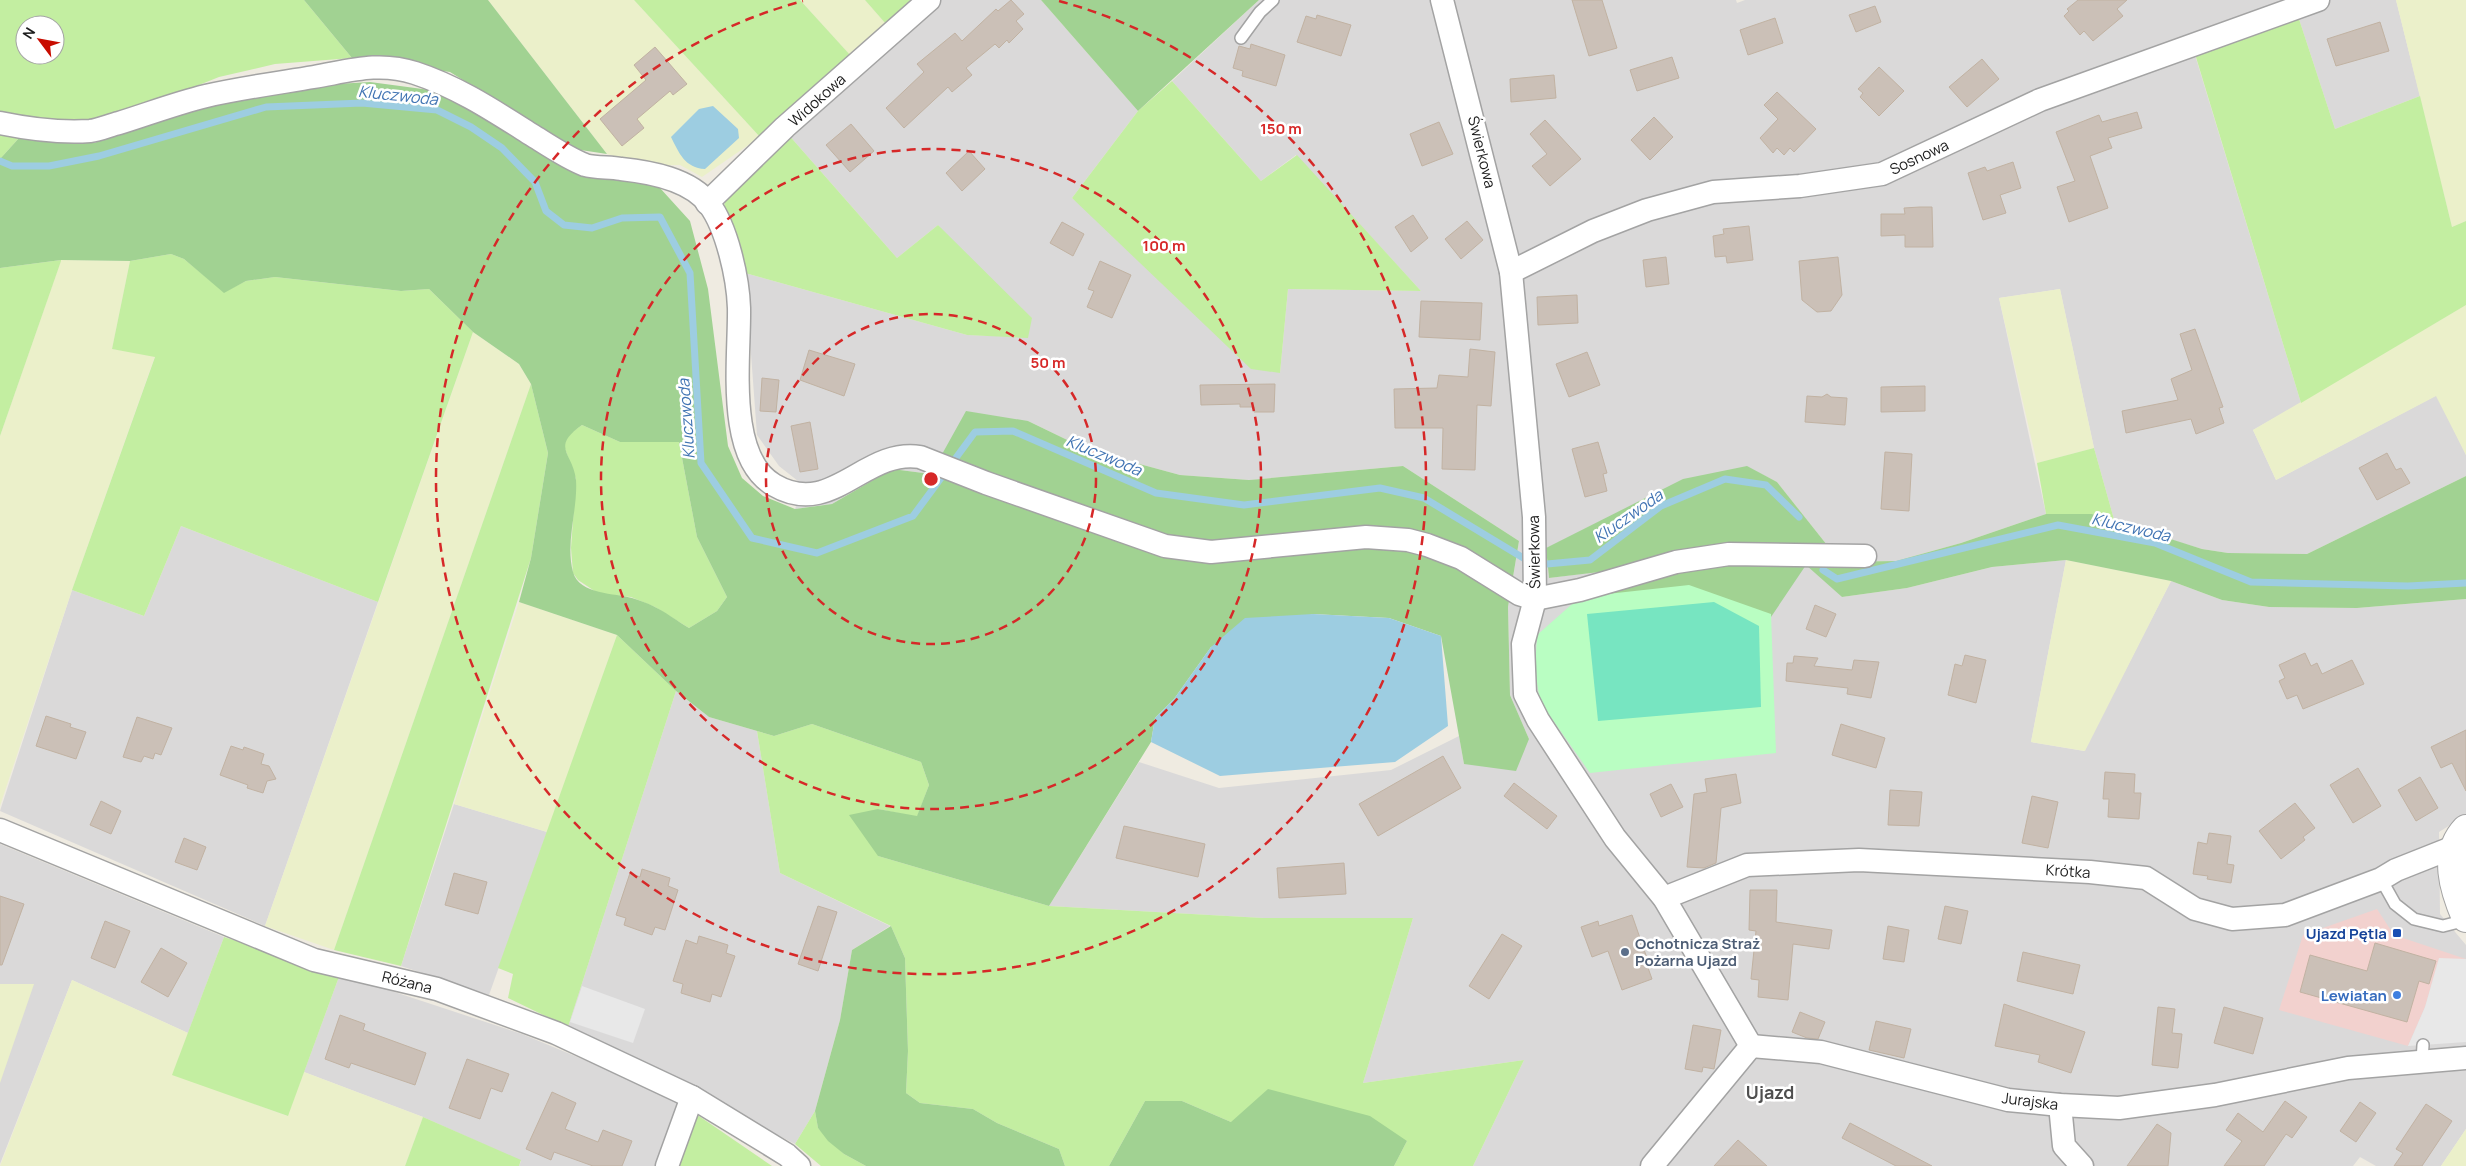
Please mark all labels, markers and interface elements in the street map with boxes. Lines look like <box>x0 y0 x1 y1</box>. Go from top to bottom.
north arrow <box>15 15 65 65</box>
text: N <box>18 24 39 42</box>
street label: Widokowa <box>784 69 850 131</box>
water label: Kluczwoda <box>357 80 440 110</box>
street label: Świerkowa <box>1463 114 1501 190</box>
text: 150 m <box>1260 118 1302 139</box>
street label: Sosnowa <box>1886 134 1952 180</box>
text: 100 m <box>1143 235 1185 256</box>
text: 50 m <box>1030 352 1066 373</box>
water label: Kluczwoda <box>672 377 700 460</box>
water label: Kluczwoda <box>1063 429 1146 481</box>
centre of rings <box>922 470 940 488</box>
water label: Kluczwoda <box>1589 483 1668 548</box>
water label: Kluczwoda <box>2090 507 2173 547</box>
street label: Świerkowa <box>1523 515 1545 589</box>
street label: Krótka <box>2045 859 2091 883</box>
place label: Ujazd Pętla <box>2306 923 2387 944</box>
marker: Ujazd Pętla <box>2391 927 2403 939</box>
place label: Ochotnicza Straż Pożarna Ujazd <box>1635 933 1760 971</box>
marker: Ochotnicza Straż Pożarna Ujazd <box>1619 946 1631 958</box>
street label: Różana <box>380 966 434 998</box>
place label: Lewiatan <box>2321 985 2387 1006</box>
marker: Lewiatan <box>2391 989 2403 1001</box>
district label: Ujazd <box>1746 1080 1794 1104</box>
street label: Jurajska <box>2001 1087 2059 1115</box>

